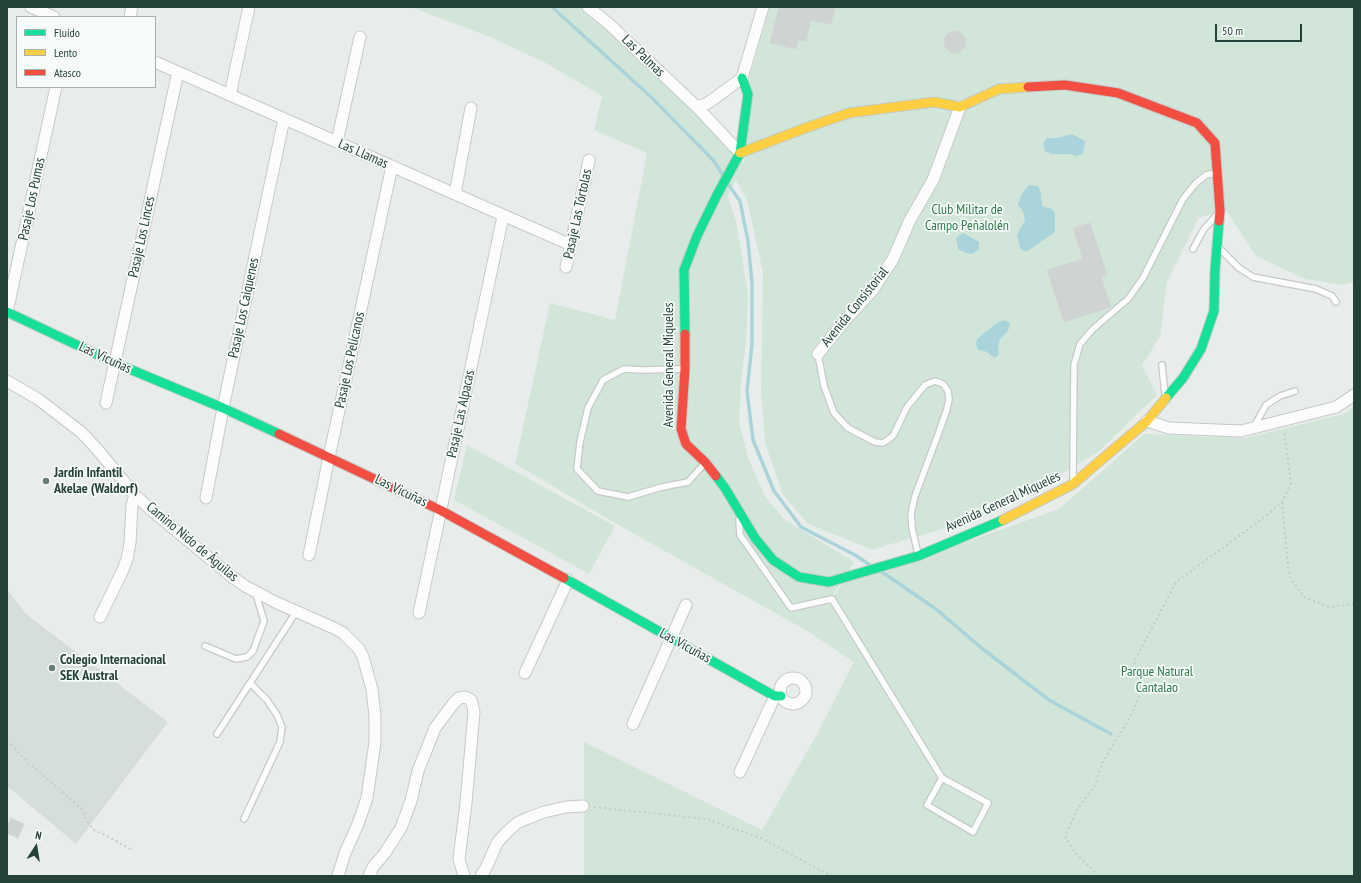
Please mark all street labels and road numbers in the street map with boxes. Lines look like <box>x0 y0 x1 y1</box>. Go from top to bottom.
street label: Las Palmas <box>618 31 668 81</box>
street label: Las Llamas <box>335 136 391 172</box>
street label: Pasaje Los Pumas <box>15 156 49 242</box>
street label: Pasaje Las Tórtolas <box>560 168 596 260</box>
street label: Pasaje Los Linces <box>125 195 159 279</box>
street label: Pasaje Los Caiquenes <box>225 256 263 360</box>
street label: Avenida Consistorial <box>818 264 892 350</box>
street label: Avenida General Miqueles <box>661 302 677 428</box>
street label: Pasaje Los Pelícanos <box>332 310 368 410</box>
street label: Las Vicuñas <box>76 339 134 377</box>
street label: Pasaje Las Alpacas <box>443 369 479 459</box>
street label: Avenida General Miqueles <box>943 468 1063 536</box>
street label: Las Vicuñas <box>372 471 430 511</box>
street label: Camino Nido de Águilas <box>143 499 241 585</box>
street label: Las Vicuñas <box>656 625 714 667</box>

